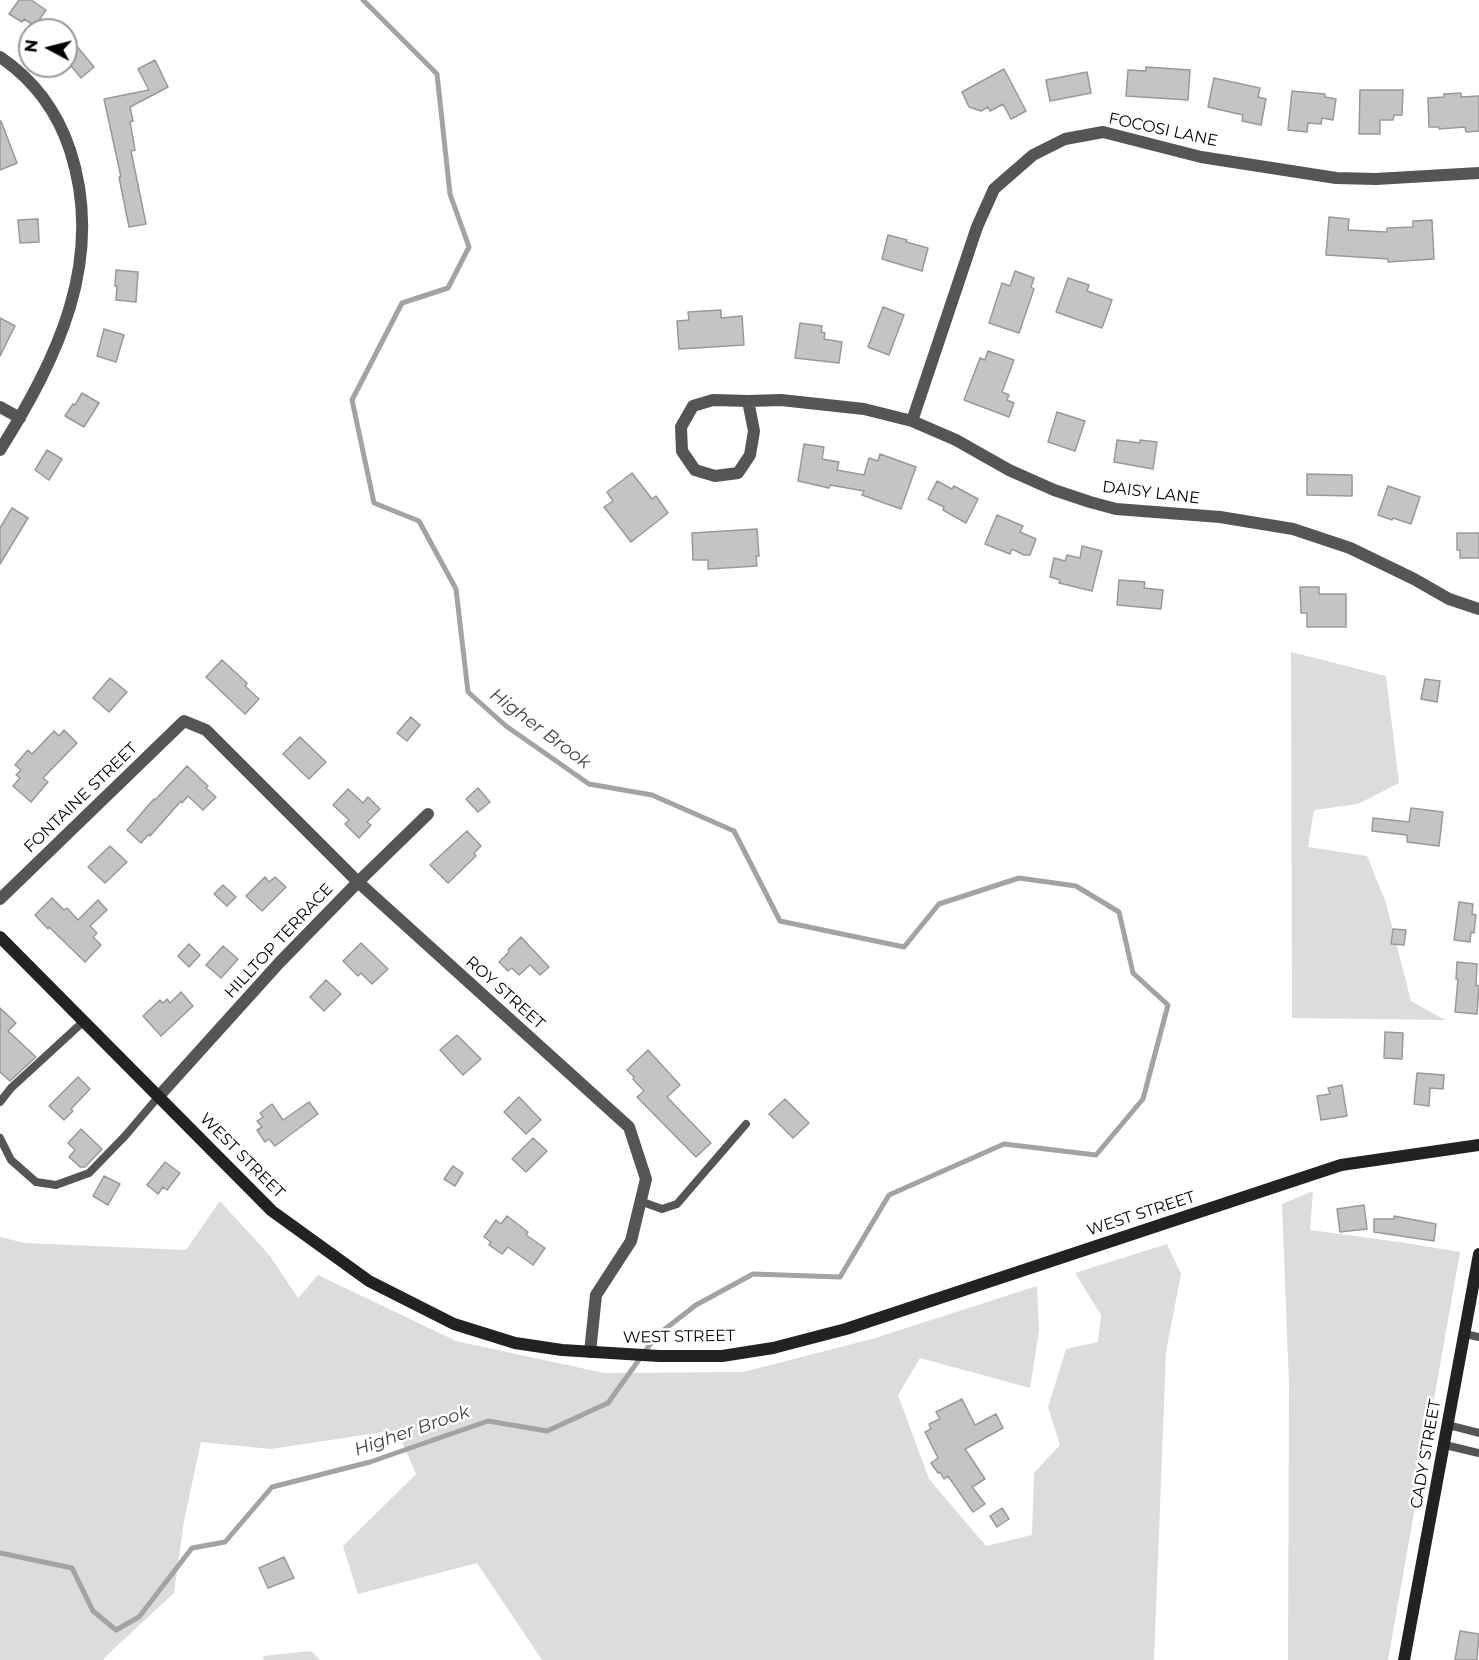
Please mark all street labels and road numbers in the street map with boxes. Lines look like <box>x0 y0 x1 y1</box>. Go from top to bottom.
street label: FOCOSI LANE <box>1107 109 1219 151</box>
street label: DAISY LANE <box>1101 478 1201 508</box>
street label: FONTAINE STREET <box>20 739 142 857</box>
street label: HILLTOP TERRACE <box>221 880 337 1002</box>
street label: ROY STREET <box>461 952 549 1034</box>
street label: WEST STREET <box>196 1110 288 1202</box>
street label: WEST STREET <box>1085 1188 1197 1240</box>
street label: WEST STREET <box>623 1326 735 1348</box>
street label: CADY STREET <box>1407 1398 1445 1510</box>

